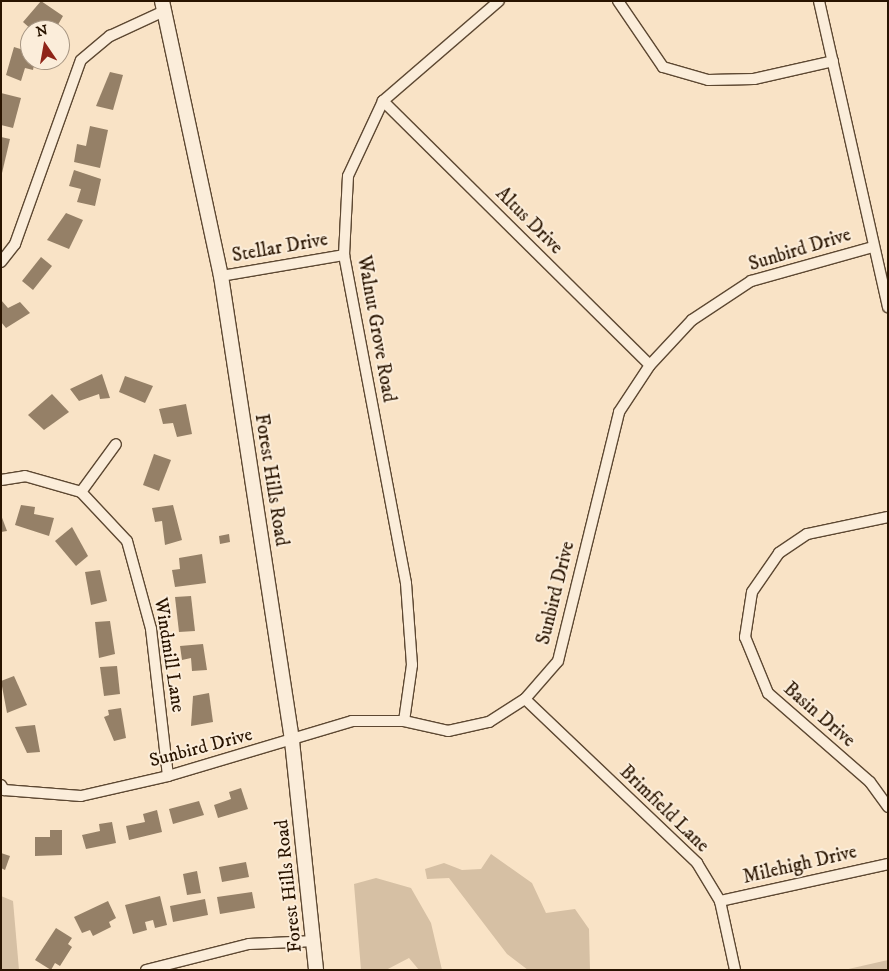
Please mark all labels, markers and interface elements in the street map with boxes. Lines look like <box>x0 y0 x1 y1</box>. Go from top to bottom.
north arrow <box>20 20 70 70</box>
text: N <box>35 21 50 41</box>
street label: Altus Drive <box>491 183 567 259</box>
street label: Sunbird Drive <box>746 224 854 276</box>
street label: Stellar Drive <box>230 228 330 268</box>
street label: Walnut Grove Road <box>352 254 400 404</box>
street label: Forest Hills Road <box>249 412 293 548</box>
street label: Sunbird Drive <box>532 539 580 647</box>
street label: Windmill Lane <box>149 596 189 714</box>
street label: Basin Drive <box>778 678 860 752</box>
street label: Sunbird Drive <box>147 723 255 773</box>
street label: Brimfield Lane <box>615 761 713 857</box>
street label: Forest Hills Road <box>271 818 307 954</box>
street label: Milehigh Drive <box>741 841 859 889</box>

